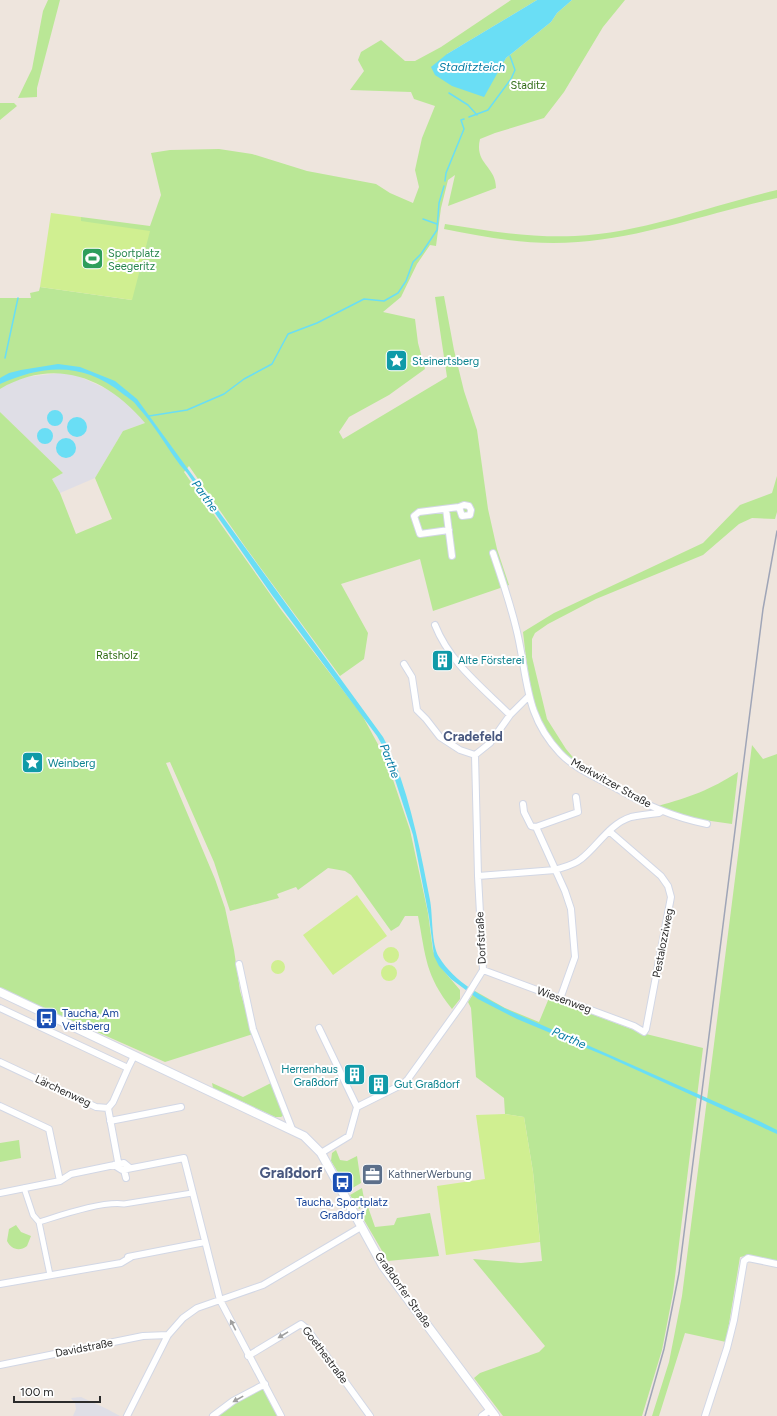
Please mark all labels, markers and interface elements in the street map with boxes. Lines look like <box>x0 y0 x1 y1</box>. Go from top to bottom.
water label: Staditzteich <box>439 60 506 74</box>
park label: Staditz <box>510 79 546 92</box>
sports icon: Sportplatz Seegeritz <box>80 246 106 272</box>
place label: Sportplatz Seegeritz <box>108 247 160 273</box>
place icon: Steinertsberg <box>384 348 410 374</box>
place label: Steinertsberg <box>412 355 479 368</box>
water label: Parthe <box>189 477 221 515</box>
building icon: Alte Försterei <box>430 647 456 673</box>
park label: Ratsholz <box>96 649 138 662</box>
place label: Alte Försterei <box>458 654 524 667</box>
district label: Cradefeld <box>443 729 503 744</box>
water label: Parthe <box>377 742 403 781</box>
place icon: Weinberg <box>19 750 45 776</box>
street label: Merkwitzer Straße <box>568 755 654 811</box>
place label: Weinberg <box>48 757 95 770</box>
street label: Pestalozziweg <box>650 907 676 979</box>
street label: Dorfstraße <box>473 911 489 965</box>
street label: Wiesenweg <box>535 984 593 1016</box>
bus stop icon: Taucha, Am Veitsberg <box>34 1006 60 1032</box>
place label: Taucha, Am Veitsberg <box>62 1007 119 1033</box>
water label: Parthe <box>550 1024 589 1052</box>
building icon: Herrenhaus Graßdorf <box>341 1062 367 1088</box>
place label: Herrenhaus Graßdorf <box>281 1063 339 1089</box>
building icon: Gut Graßdorf <box>366 1071 392 1097</box>
street label: Lärchenweg <box>33 1072 93 1110</box>
place label: Gut Graßdorf <box>394 1078 461 1091</box>
office icon: KathnerWerbung <box>359 1161 385 1187</box>
district label: Graßdorf <box>260 1164 323 1182</box>
place label: KathnerWerbung <box>388 1168 471 1181</box>
bus stop icon: Taucha, Sportplatz Graßdorf <box>329 1169 355 1195</box>
place label: Taucha, Sportplatz Graßdorf <box>296 1196 388 1222</box>
street label: Graßdorfer Straße <box>372 1250 434 1330</box>
one-way arrow <box>230 1319 236 1331</box>
street label: Goethestraße <box>299 1324 351 1386</box>
one-way arrow <box>278 1331 288 1339</box>
street label: Davidstraße <box>54 1336 114 1360</box>
scale bar <box>14 1378 100 1404</box>
text: 100 m <box>20 1385 54 1399</box>
one-way arrow <box>232 1395 244 1402</box>

